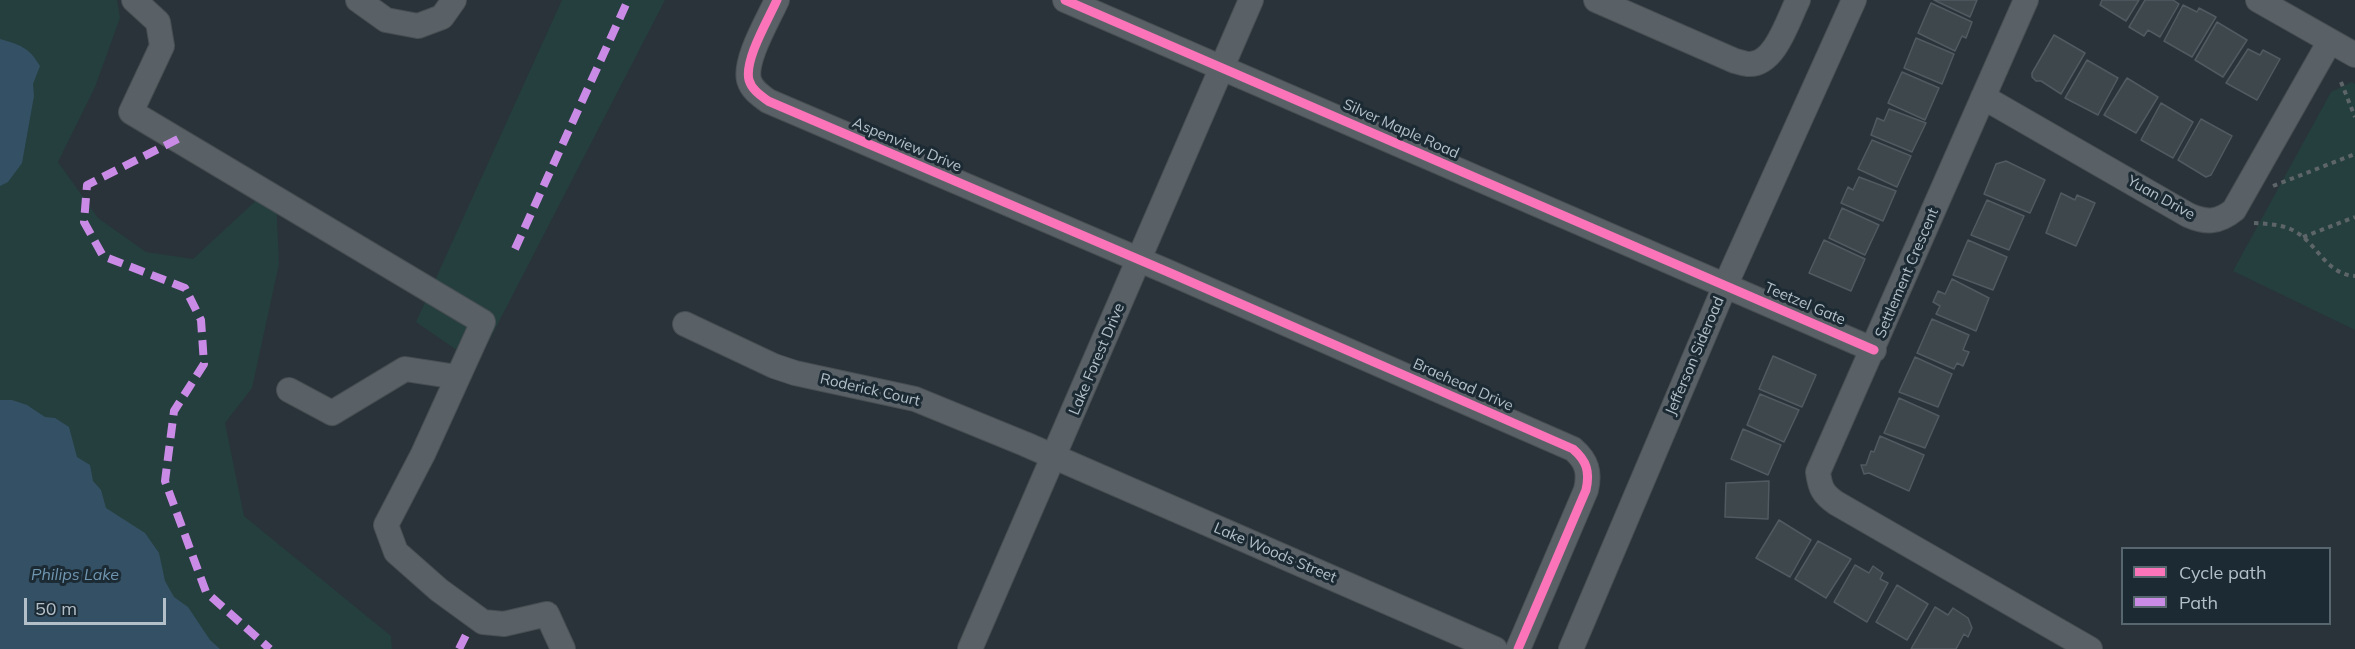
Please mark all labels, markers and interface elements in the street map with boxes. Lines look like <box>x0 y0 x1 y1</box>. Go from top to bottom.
street label: Silver Maple Road <box>1340 95 1462 163</box>
street label: Aspenview Drive <box>850 114 964 176</box>
street label: Yuan Drive <box>2124 172 2198 224</box>
street label: Settlement Crescent <box>1871 205 1943 341</box>
street label: Teetzel Gate <box>1762 279 1848 329</box>
street label: Jefferson Sideroad <box>1662 294 1728 418</box>
street label: Lake Forest Drive <box>1065 300 1129 418</box>
street label: Braehead Drive <box>1410 355 1516 415</box>
street label: Roderick Court <box>818 370 922 410</box>
street label: Lake Woods Street <box>1211 519 1339 587</box>
legend <box>2121 547 2331 625</box>
text: Cycle path <box>2179 561 2266 584</box>
water label: Philips Lake <box>31 565 119 585</box>
scale bar <box>27 586 170 624</box>
text: Path <box>2179 591 2218 614</box>
text: 50 m <box>35 597 77 620</box>

